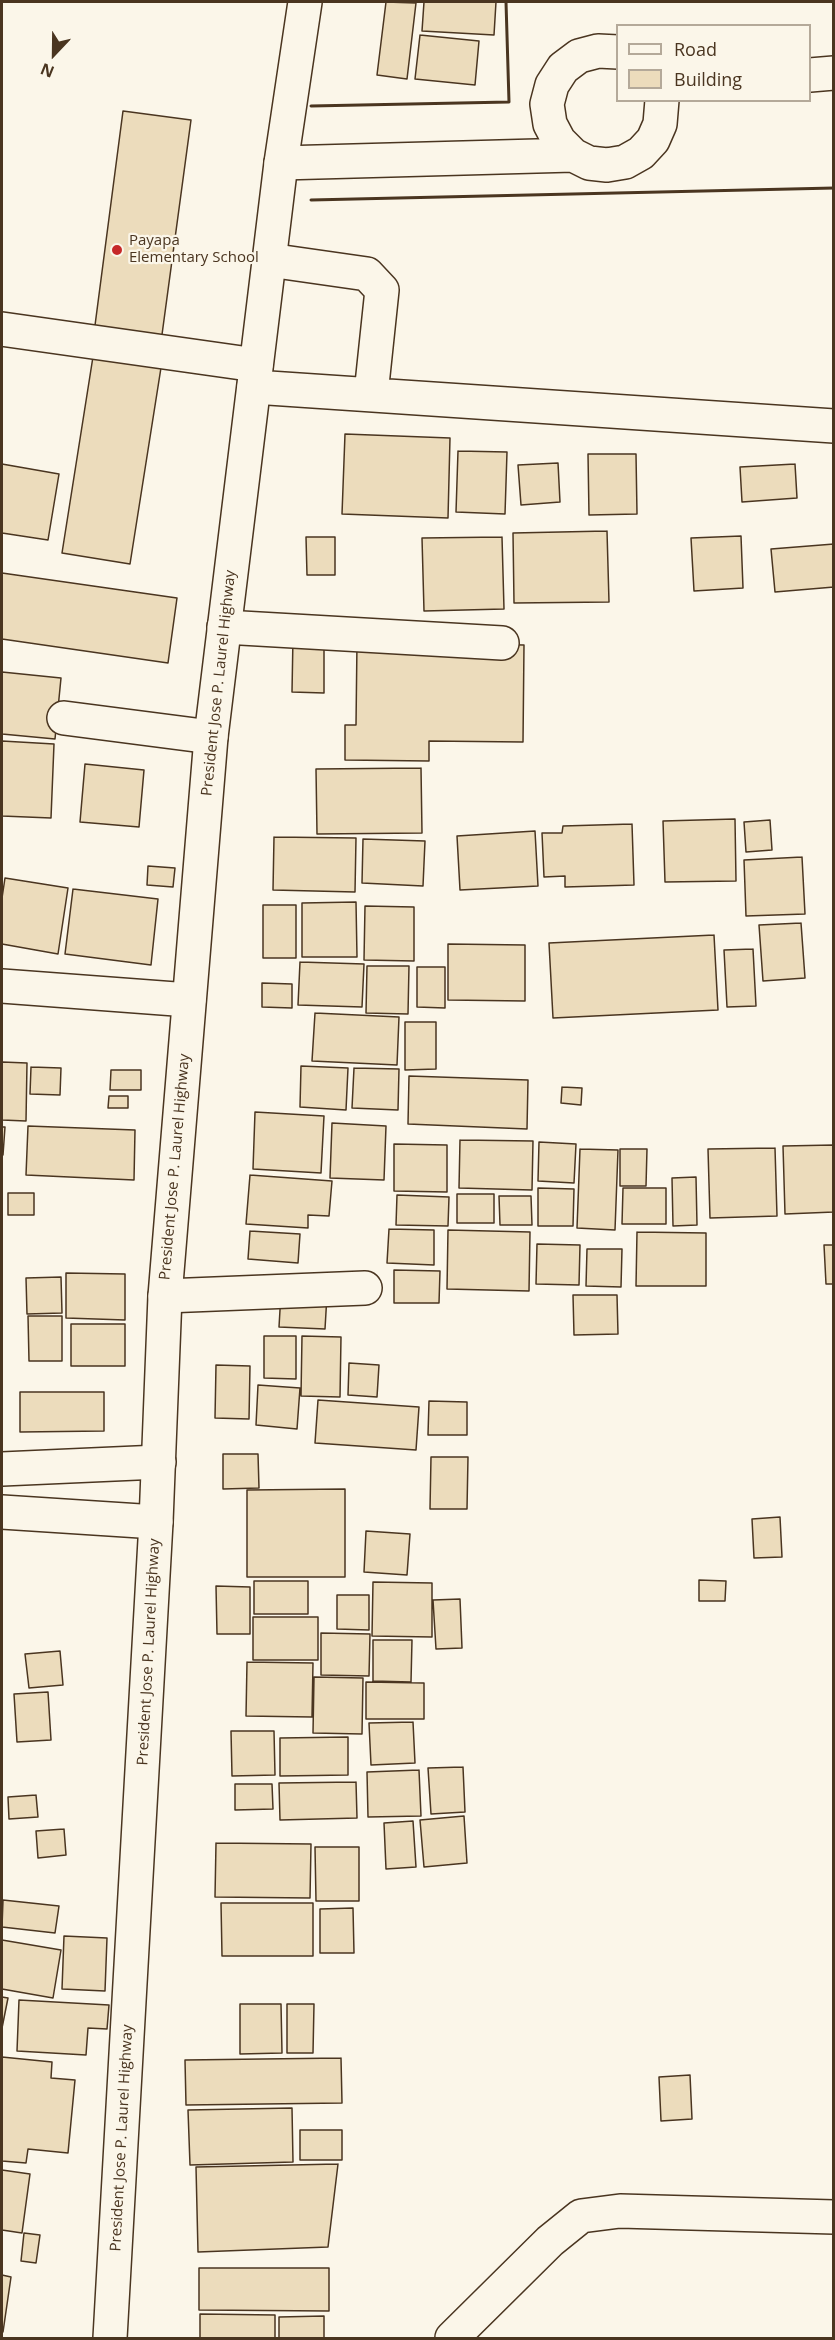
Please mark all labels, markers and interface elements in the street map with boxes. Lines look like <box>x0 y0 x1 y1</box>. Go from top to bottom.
north arrow <box>24 24 84 84</box>
legend <box>616 24 811 102</box>
text: Road <box>674 37 717 61</box>
text: N <box>37 58 57 83</box>
text: Building <box>674 67 742 91</box>
place label: Payapa Elementary School <box>129 232 259 267</box>
marker: Payapa Elementary School <box>110 243 124 257</box>
street label: President Jose P. Laurel Highway <box>198 569 240 797</box>
street label: President Jose P. Laurel Highway <box>156 1053 194 1281</box>
street label: President Jose P. Laurel Highway <box>134 1538 164 1766</box>
street label: President Jose P. Laurel Highway <box>107 2024 137 2252</box>

